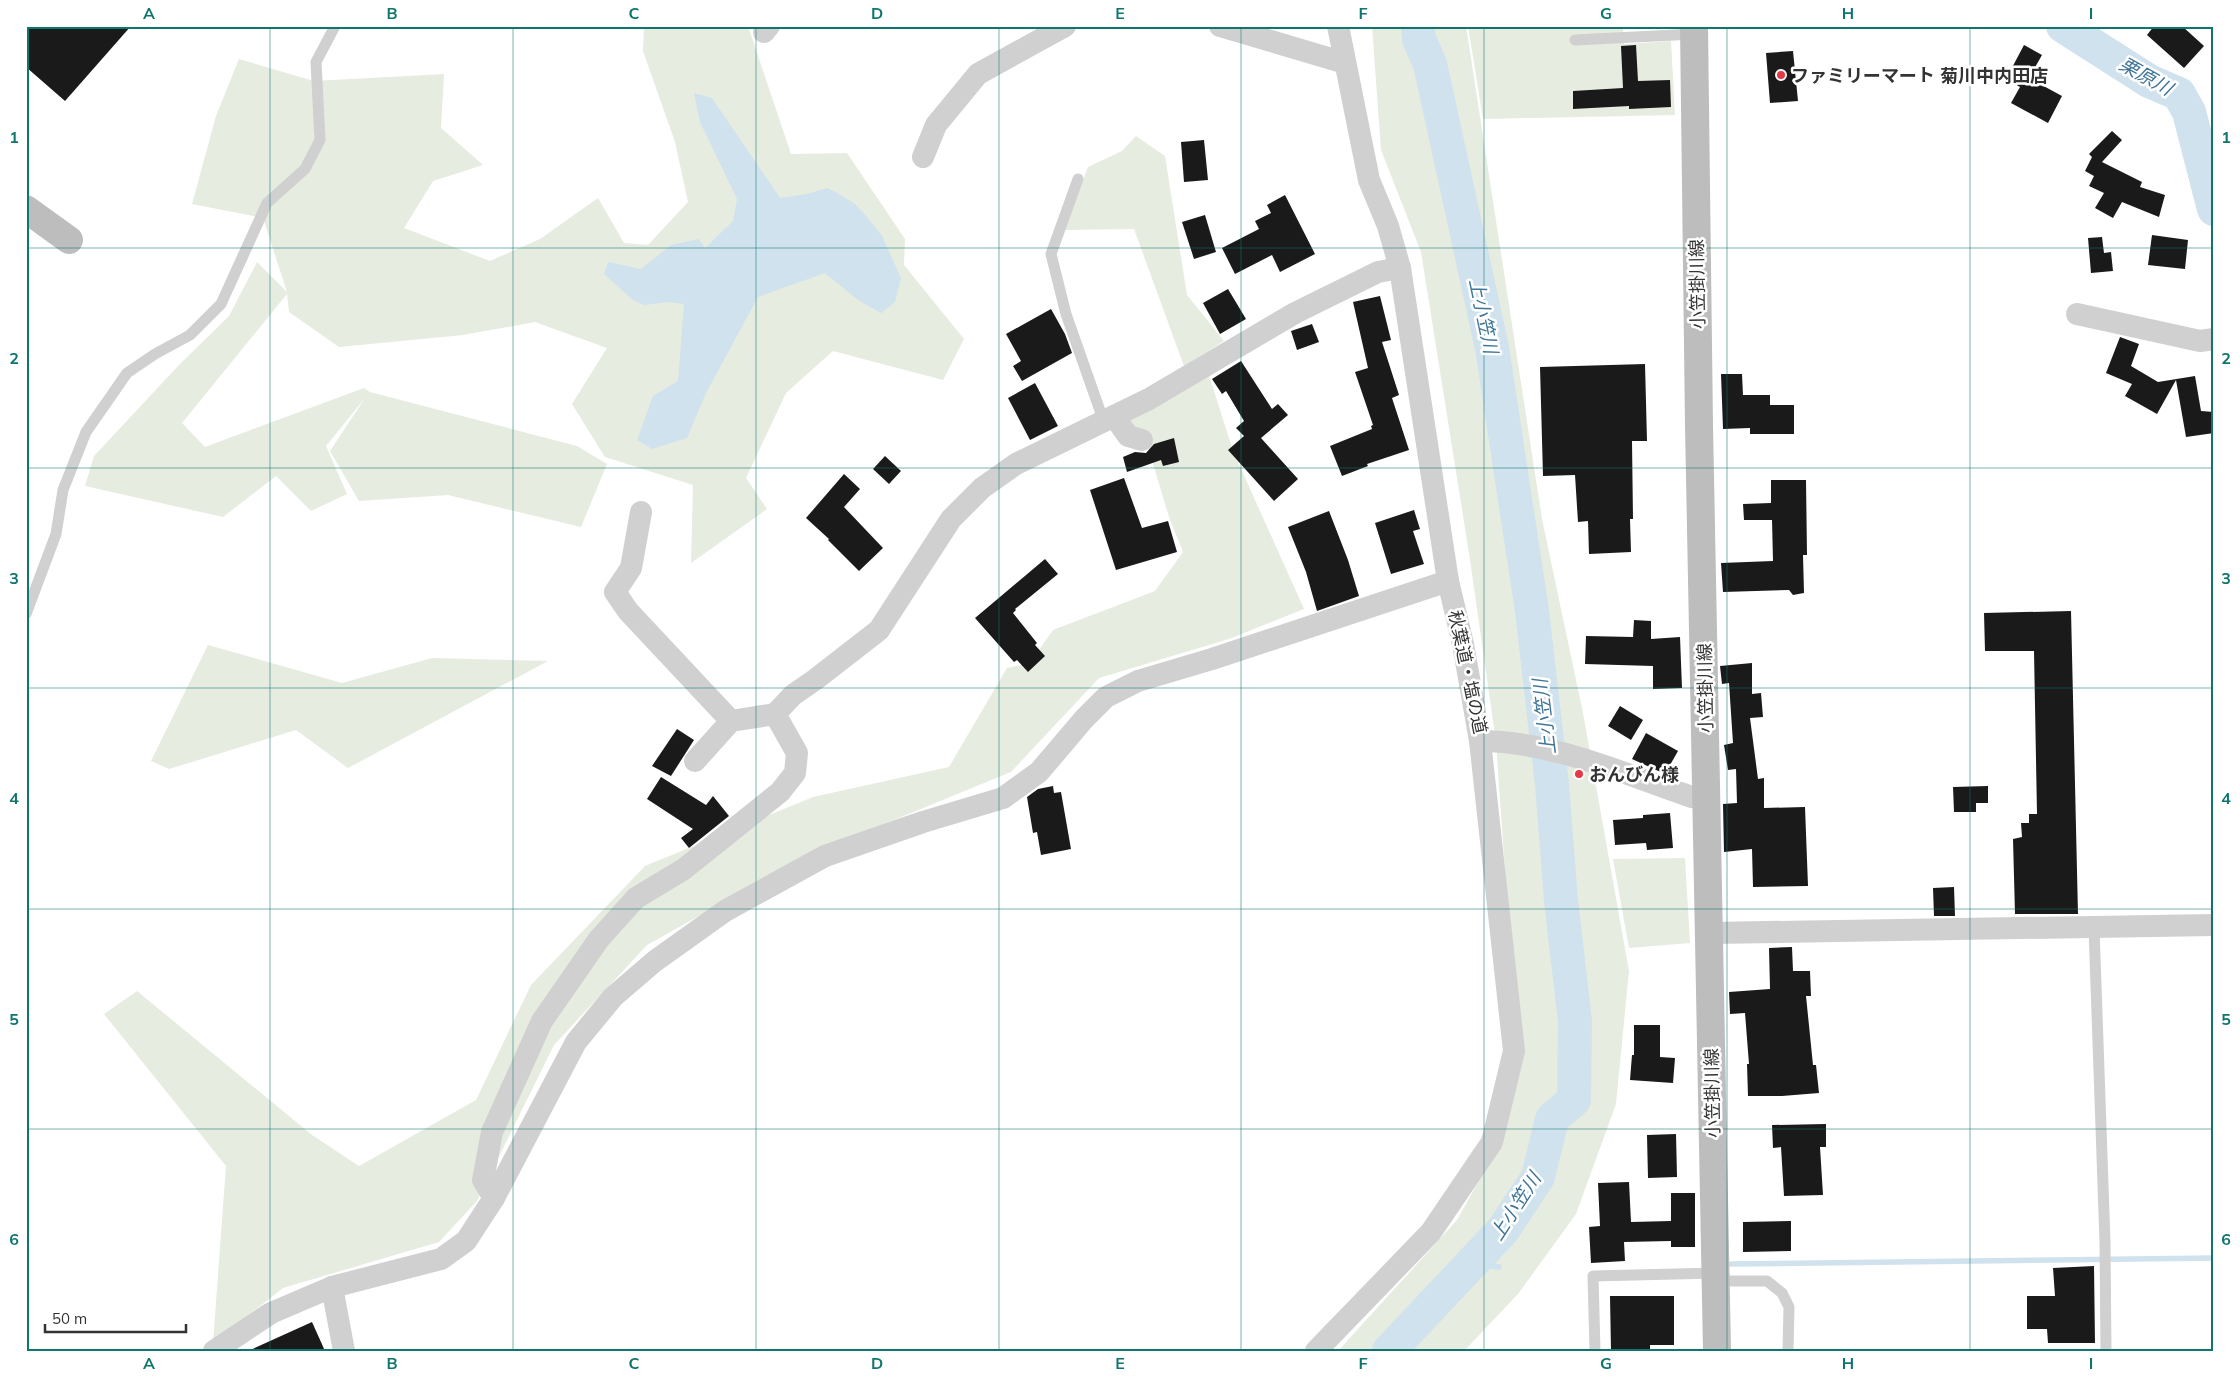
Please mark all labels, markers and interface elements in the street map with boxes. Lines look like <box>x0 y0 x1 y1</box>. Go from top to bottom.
text: A <box>143 3 155 23</box>
text: B <box>386 3 398 23</box>
text: C <box>629 3 640 23</box>
text: D <box>871 3 883 23</box>
text: E <box>1115 3 1125 23</box>
text: F <box>1358 3 1368 23</box>
text: G <box>1600 3 1612 23</box>
text: H <box>1842 3 1854 23</box>
text: I <box>2089 3 2093 23</box>
water label: 栗原川 <box>2115 52 2178 101</box>
place label: ファミリーマート 菊川中内田店 <box>1791 64 2048 87</box>
marker: ファミリーマート 菊川中内田店 <box>1775 69 1787 81</box>
text: 1 <box>9 127 19 147</box>
text: 1 <box>2221 127 2231 147</box>
street label: 小笠掛川線 <box>1685 239 1709 329</box>
water label: 上小笠川 <box>1464 276 1504 358</box>
text: 2 <box>9 348 19 368</box>
text: 2 <box>2221 348 2231 368</box>
text: 3 <box>9 568 19 588</box>
text: 3 <box>2221 568 2231 588</box>
street label: 秋葉道・塩の道 <box>1444 608 1492 736</box>
street label: 小笠掛川線 <box>1693 643 1717 733</box>
water label: 上小笠川 <box>1527 676 1561 756</box>
place label: おんびん様 <box>1589 763 1679 786</box>
marker: おんびん様 <box>1573 768 1585 780</box>
text: 4 <box>9 788 19 808</box>
text: 4 <box>2221 788 2231 808</box>
text: 5 <box>9 1009 19 1029</box>
text: 5 <box>2221 1009 2231 1029</box>
street label: 小笠掛川線 <box>1700 1048 1724 1138</box>
water label: 上小笠川 <box>1484 1166 1547 1244</box>
text: 6 <box>9 1229 19 1249</box>
text: 6 <box>2221 1229 2231 1249</box>
scale bar <box>45 1302 186 1334</box>
text: 50 m <box>52 1309 87 1328</box>
text: A <box>143 1353 155 1373</box>
text: B <box>386 1353 398 1373</box>
text: C <box>629 1353 640 1373</box>
text: D <box>871 1353 883 1373</box>
text: E <box>1115 1353 1125 1373</box>
text: F <box>1358 1353 1368 1373</box>
text: G <box>1600 1353 1612 1373</box>
text: H <box>1842 1353 1854 1373</box>
text: I <box>2089 1353 2093 1373</box>

